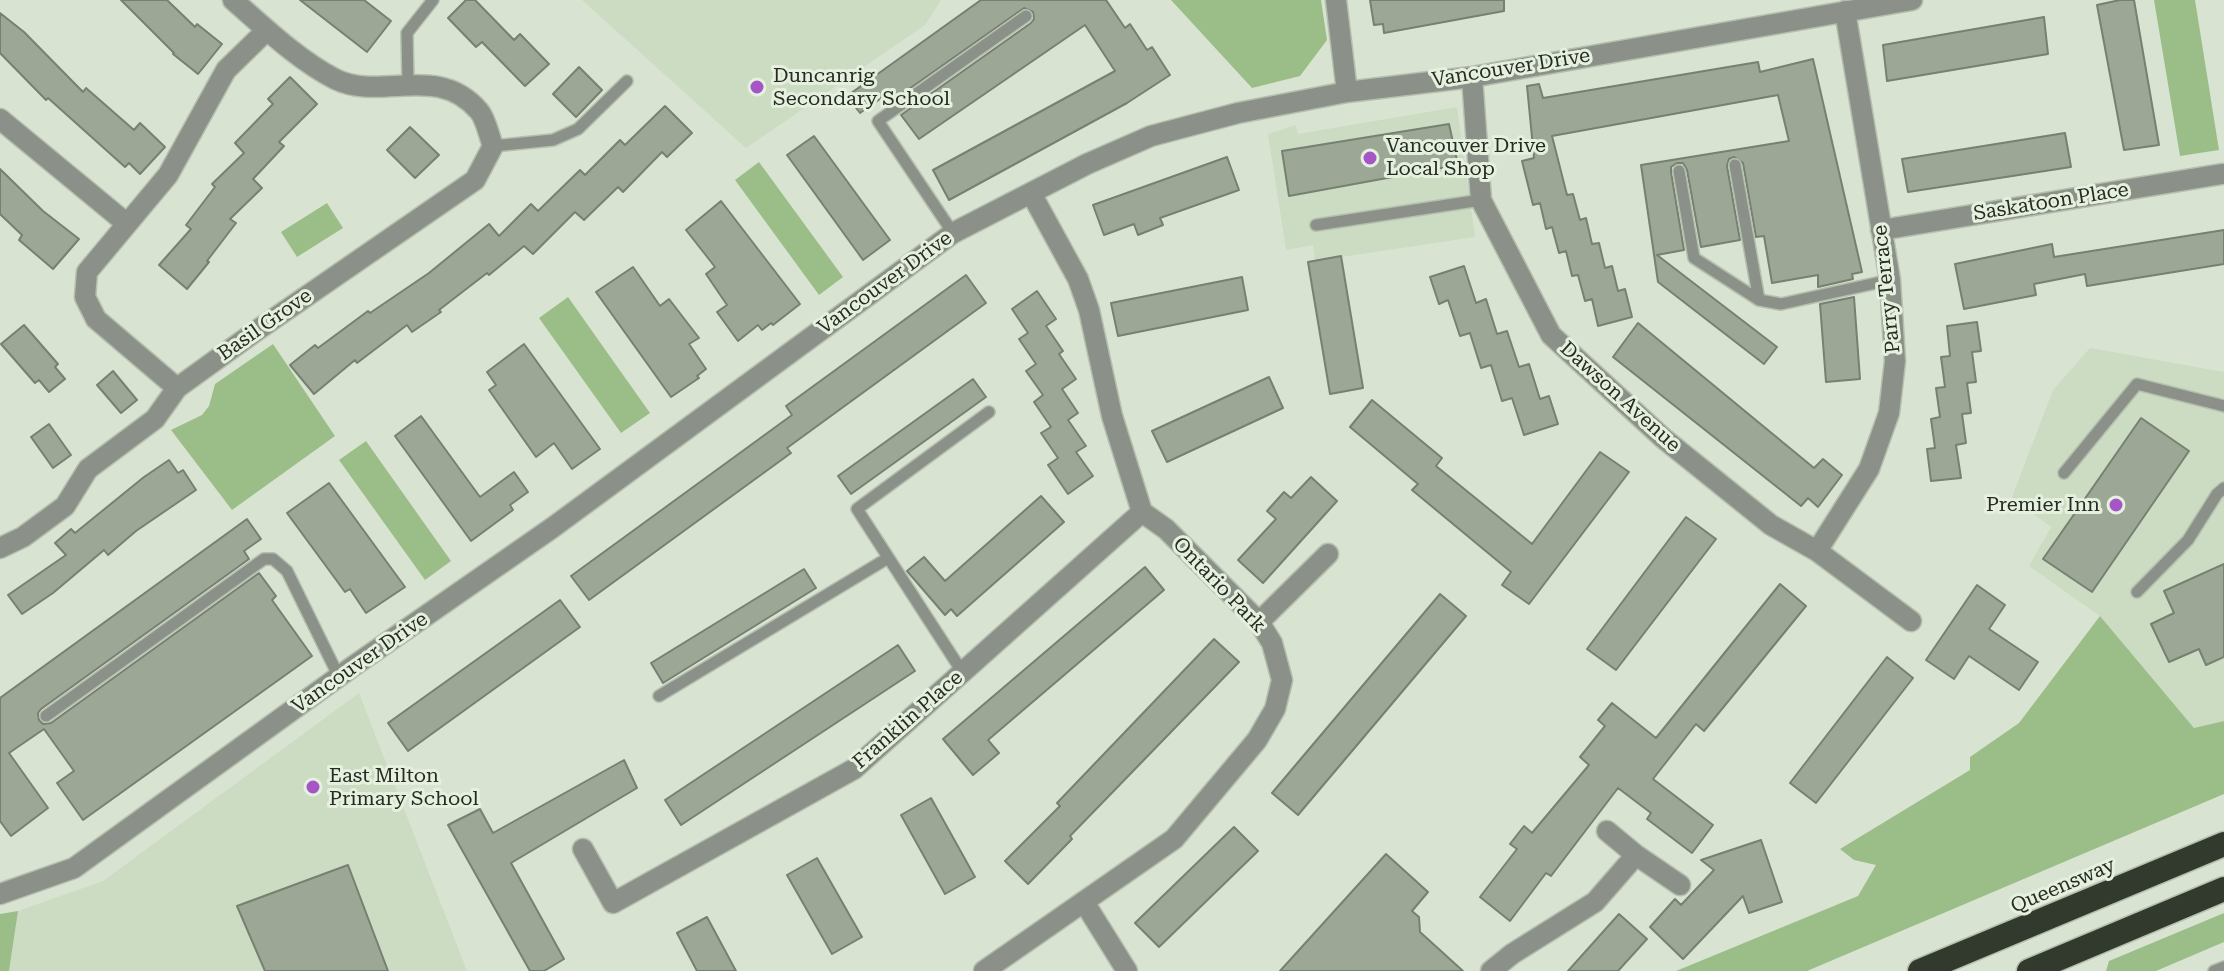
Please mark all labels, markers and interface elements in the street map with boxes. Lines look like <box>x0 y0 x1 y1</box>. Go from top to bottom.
street label: Vancouver Drive <box>1430 44 1592 92</box>
place label: Duncanrig Secondary School <box>773 64 950 111</box>
marker: Duncanrig Secondary School <box>748 78 766 96</box>
place label: Vancouver Drive Local Shop <box>1386 134 1546 181</box>
marker: Vancouver Drive Local Shop <box>1361 149 1379 167</box>
street label: Saskatoon Place <box>1972 178 2130 226</box>
street label: Parry Terrace <box>1868 224 1906 354</box>
street label: Vancouver Drive <box>813 226 957 340</box>
street label: Basil Grove <box>213 284 317 366</box>
street label: Dawson Avenue <box>1555 337 1685 457</box>
place label: Premier Inn <box>1986 493 2100 517</box>
marker: Premier Inn <box>2107 496 2125 514</box>
street label: Ontario Park <box>1168 532 1270 638</box>
street label: Vancouver Drive <box>288 607 432 719</box>
street label: Franklin Place <box>848 666 968 774</box>
place label: East Milton Primary School <box>329 764 479 811</box>
marker: East Milton Primary School <box>304 778 322 796</box>
street label: Queensway <box>2007 853 2119 919</box>

